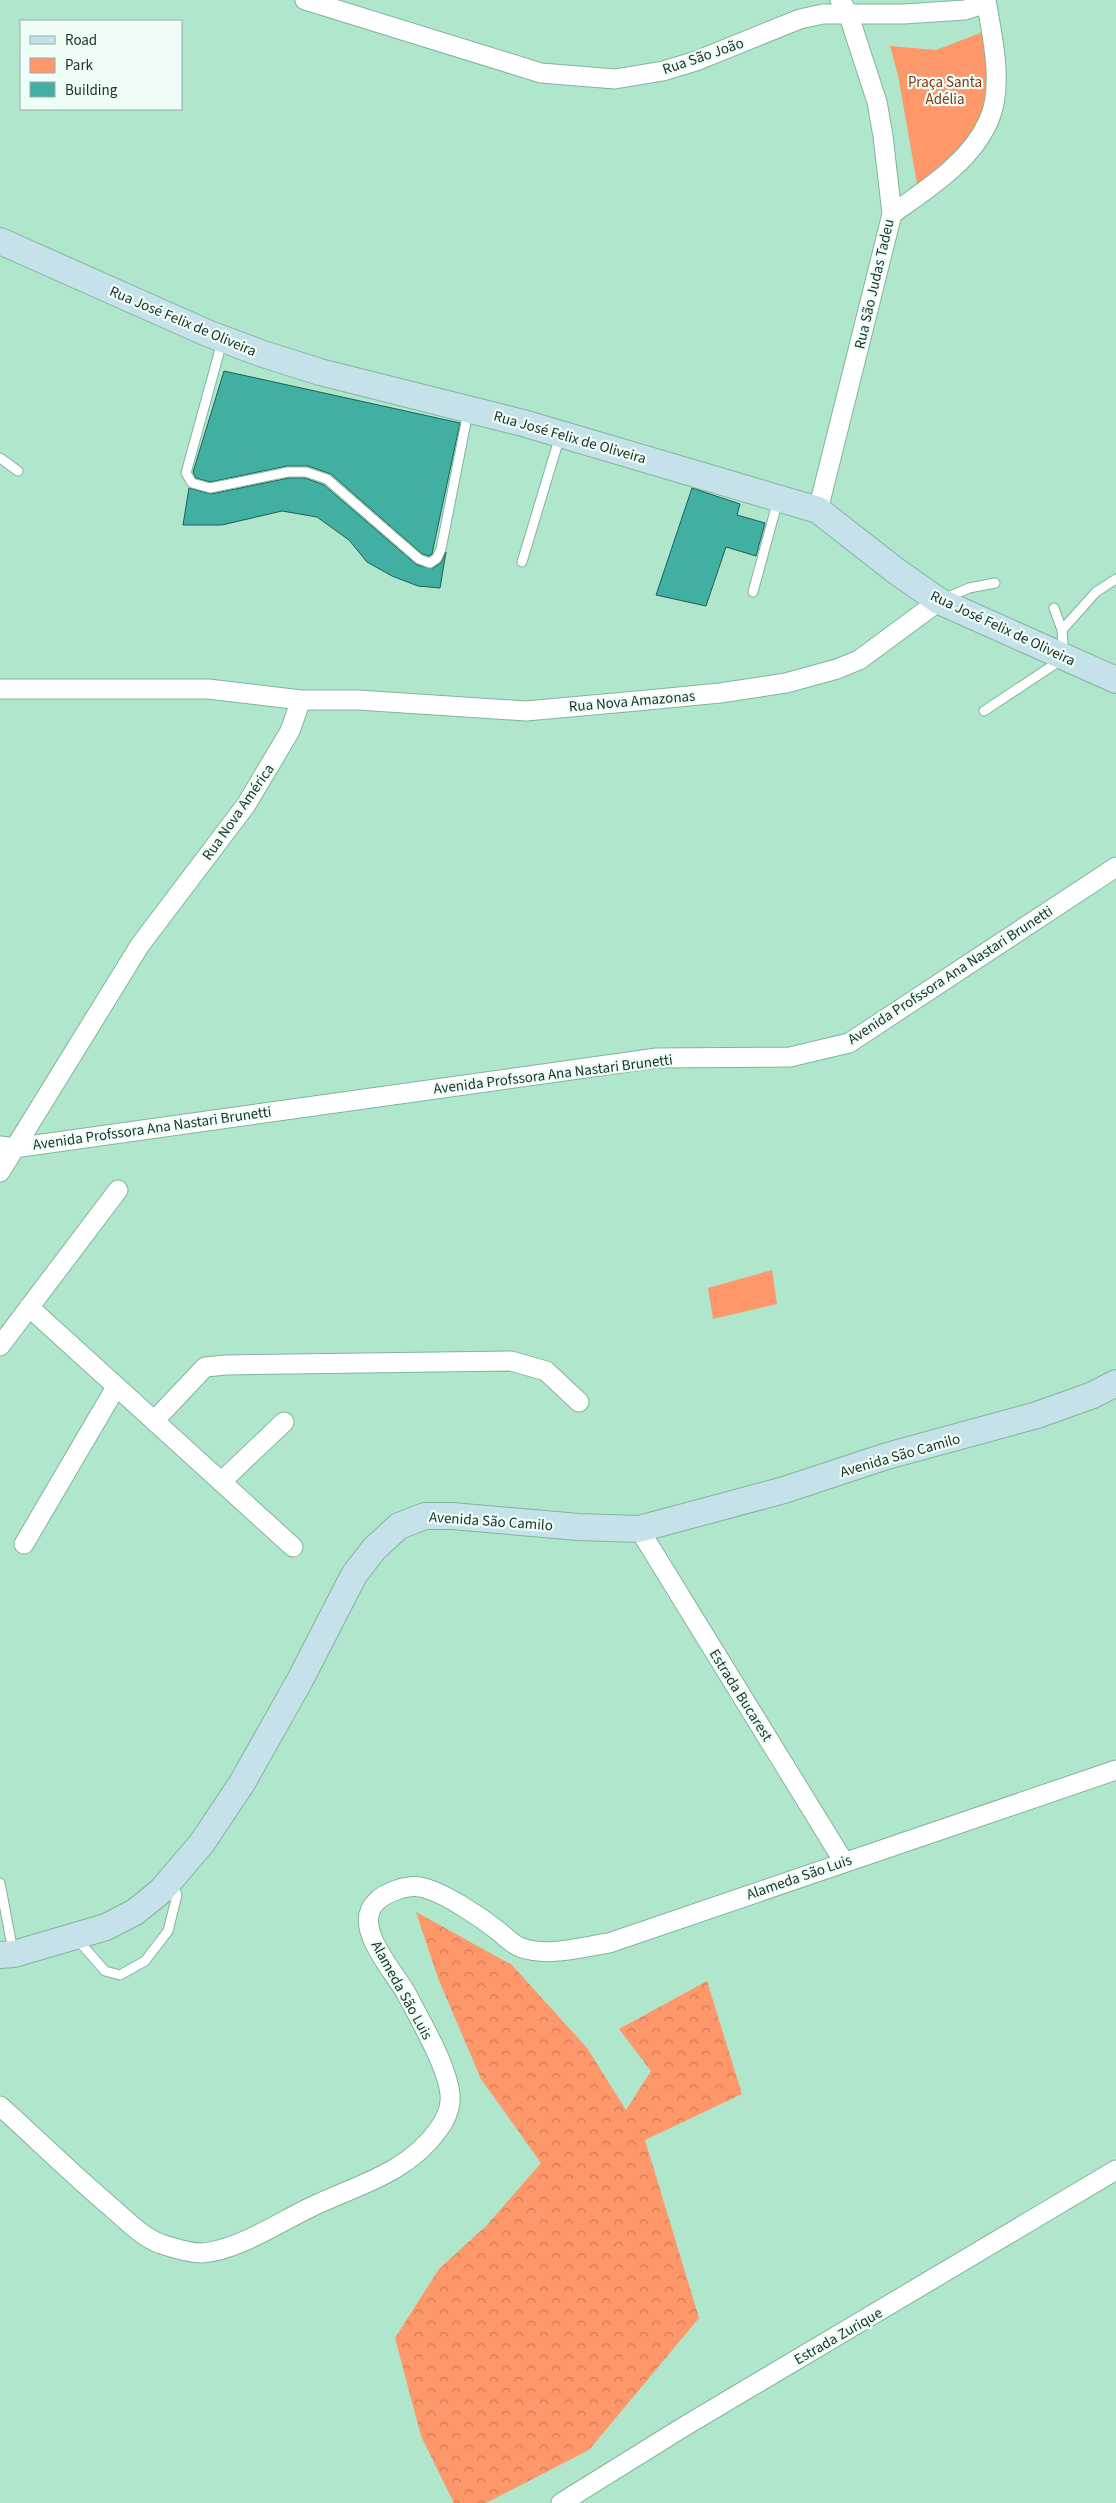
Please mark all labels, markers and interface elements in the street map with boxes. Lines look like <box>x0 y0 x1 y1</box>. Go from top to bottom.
legend <box>20 20 182 110</box>
text: Road <box>65 30 97 51</box>
street label: Rua São João <box>660 33 747 80</box>
text: Park <box>65 55 94 76</box>
park label: Praça Santa Adélia <box>908 72 982 110</box>
text: Building <box>65 80 118 101</box>
street label: Rua São Judas Tadeu <box>849 217 900 351</box>
street label: Rua José Felix de Oliveira <box>106 281 260 362</box>
street label: Rua José Felix de Oliveira <box>491 406 649 469</box>
street label: Rua José Felix de Oliveira <box>927 586 1079 671</box>
street label: Rua Nova Amazonas <box>568 686 696 717</box>
street label: Rua Nova América <box>197 760 280 865</box>
street label: Avenida Profssora Ana Nastari Brunetti <box>844 901 1057 1050</box>
street label: Avenida Profssora Ana Nastari Brunetti <box>432 1049 674 1100</box>
street label: Avenida Profssora Ana Nastari Brunetti <box>31 1101 273 1156</box>
street label: Avenida São Camilo <box>838 1428 963 1483</box>
street label: Avenida São Camilo <box>428 1507 554 1536</box>
street label: Estrada Bucarest <box>704 1645 777 1745</box>
street label: Alameda São Luis <box>744 1850 855 1905</box>
street label: Alameda São Luis <box>366 1937 437 2044</box>
street label: Estrada Zurique <box>790 2303 886 2370</box>

